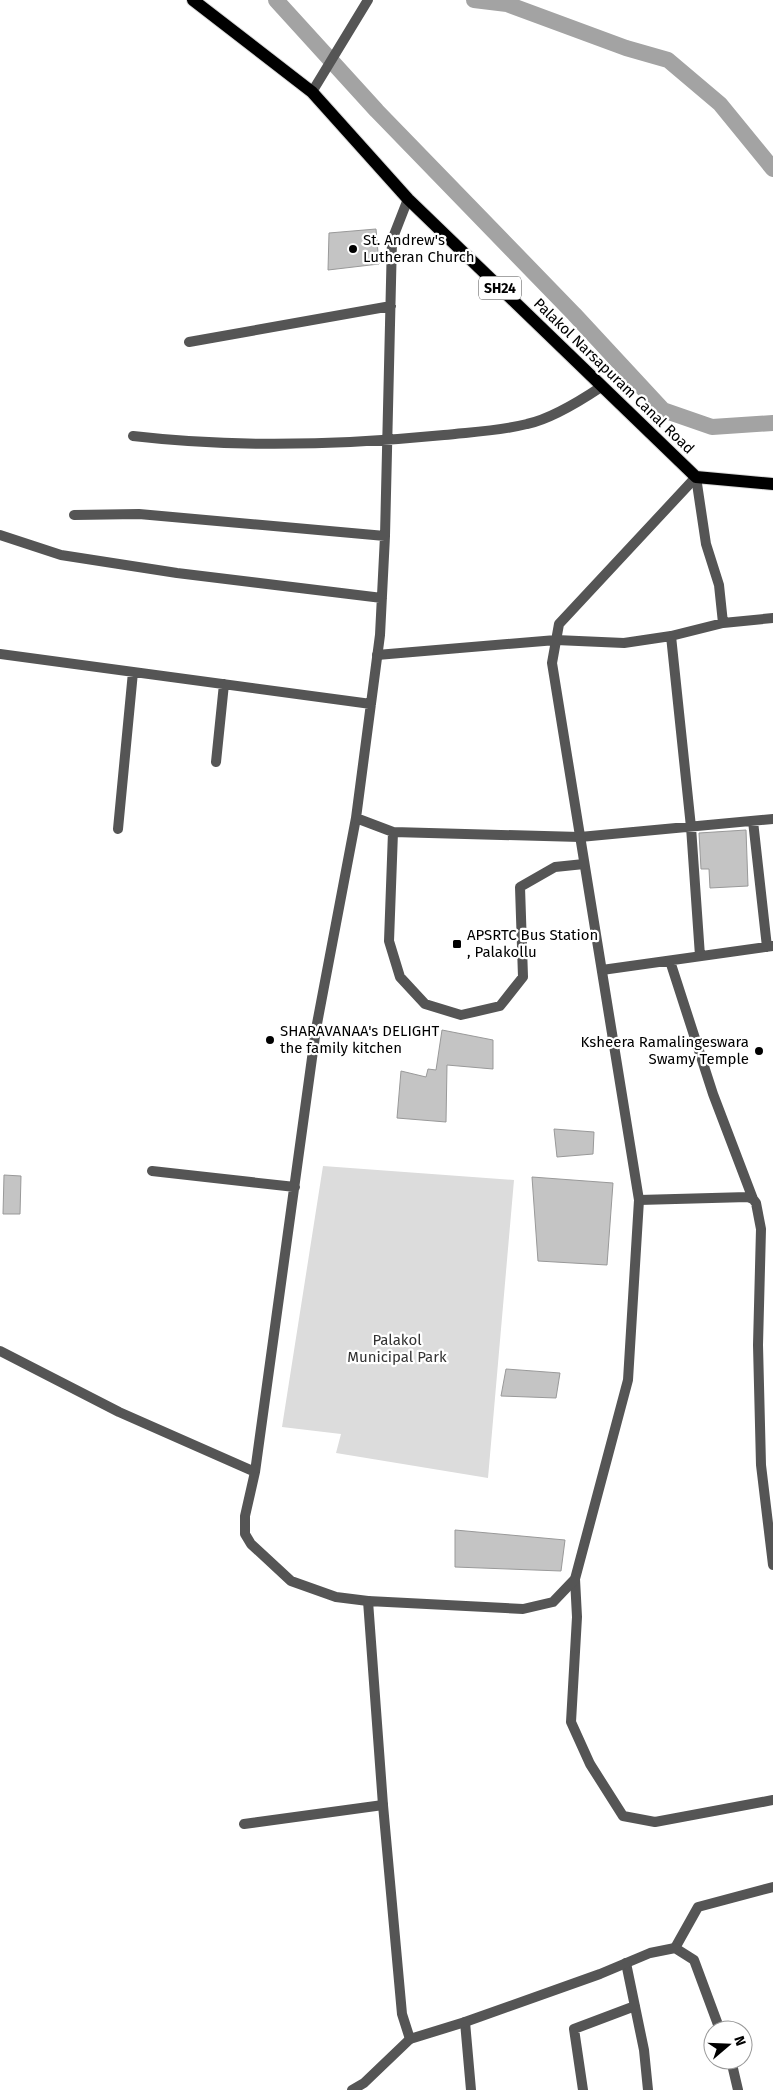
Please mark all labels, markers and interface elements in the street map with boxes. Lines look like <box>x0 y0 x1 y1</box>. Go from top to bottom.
place label: St. Andrew's Lutheran Church <box>363 231 475 266</box>
marker: St. Andrew's Lutheran Church <box>347 243 359 255</box>
road number: SH24 <box>479 276 521 300</box>
street label: Palakol Narsapuram Canal Road <box>530 294 698 458</box>
place label: APSRTC Bus Station , Palakollu <box>467 926 598 961</box>
marker: APSRTC Bus Station , Palakollu <box>451 938 463 950</box>
place label: SHARAVANAA's DELIGHT the family kitchen <box>280 1022 440 1057</box>
place label: Ksheera Ramalingeswara Swamy Temple <box>580 1033 749 1068</box>
marker: SHARAVANAA's DELIGHT the family kitchen <box>264 1034 276 1046</box>
marker: Ksheera Ramalingeswara Swamy Temple <box>753 1045 765 1057</box>
park label: Palakol Municipal Park <box>347 1331 447 1366</box>
north arrow <box>703 2020 753 2070</box>
text: N <box>730 2034 749 2048</box>

